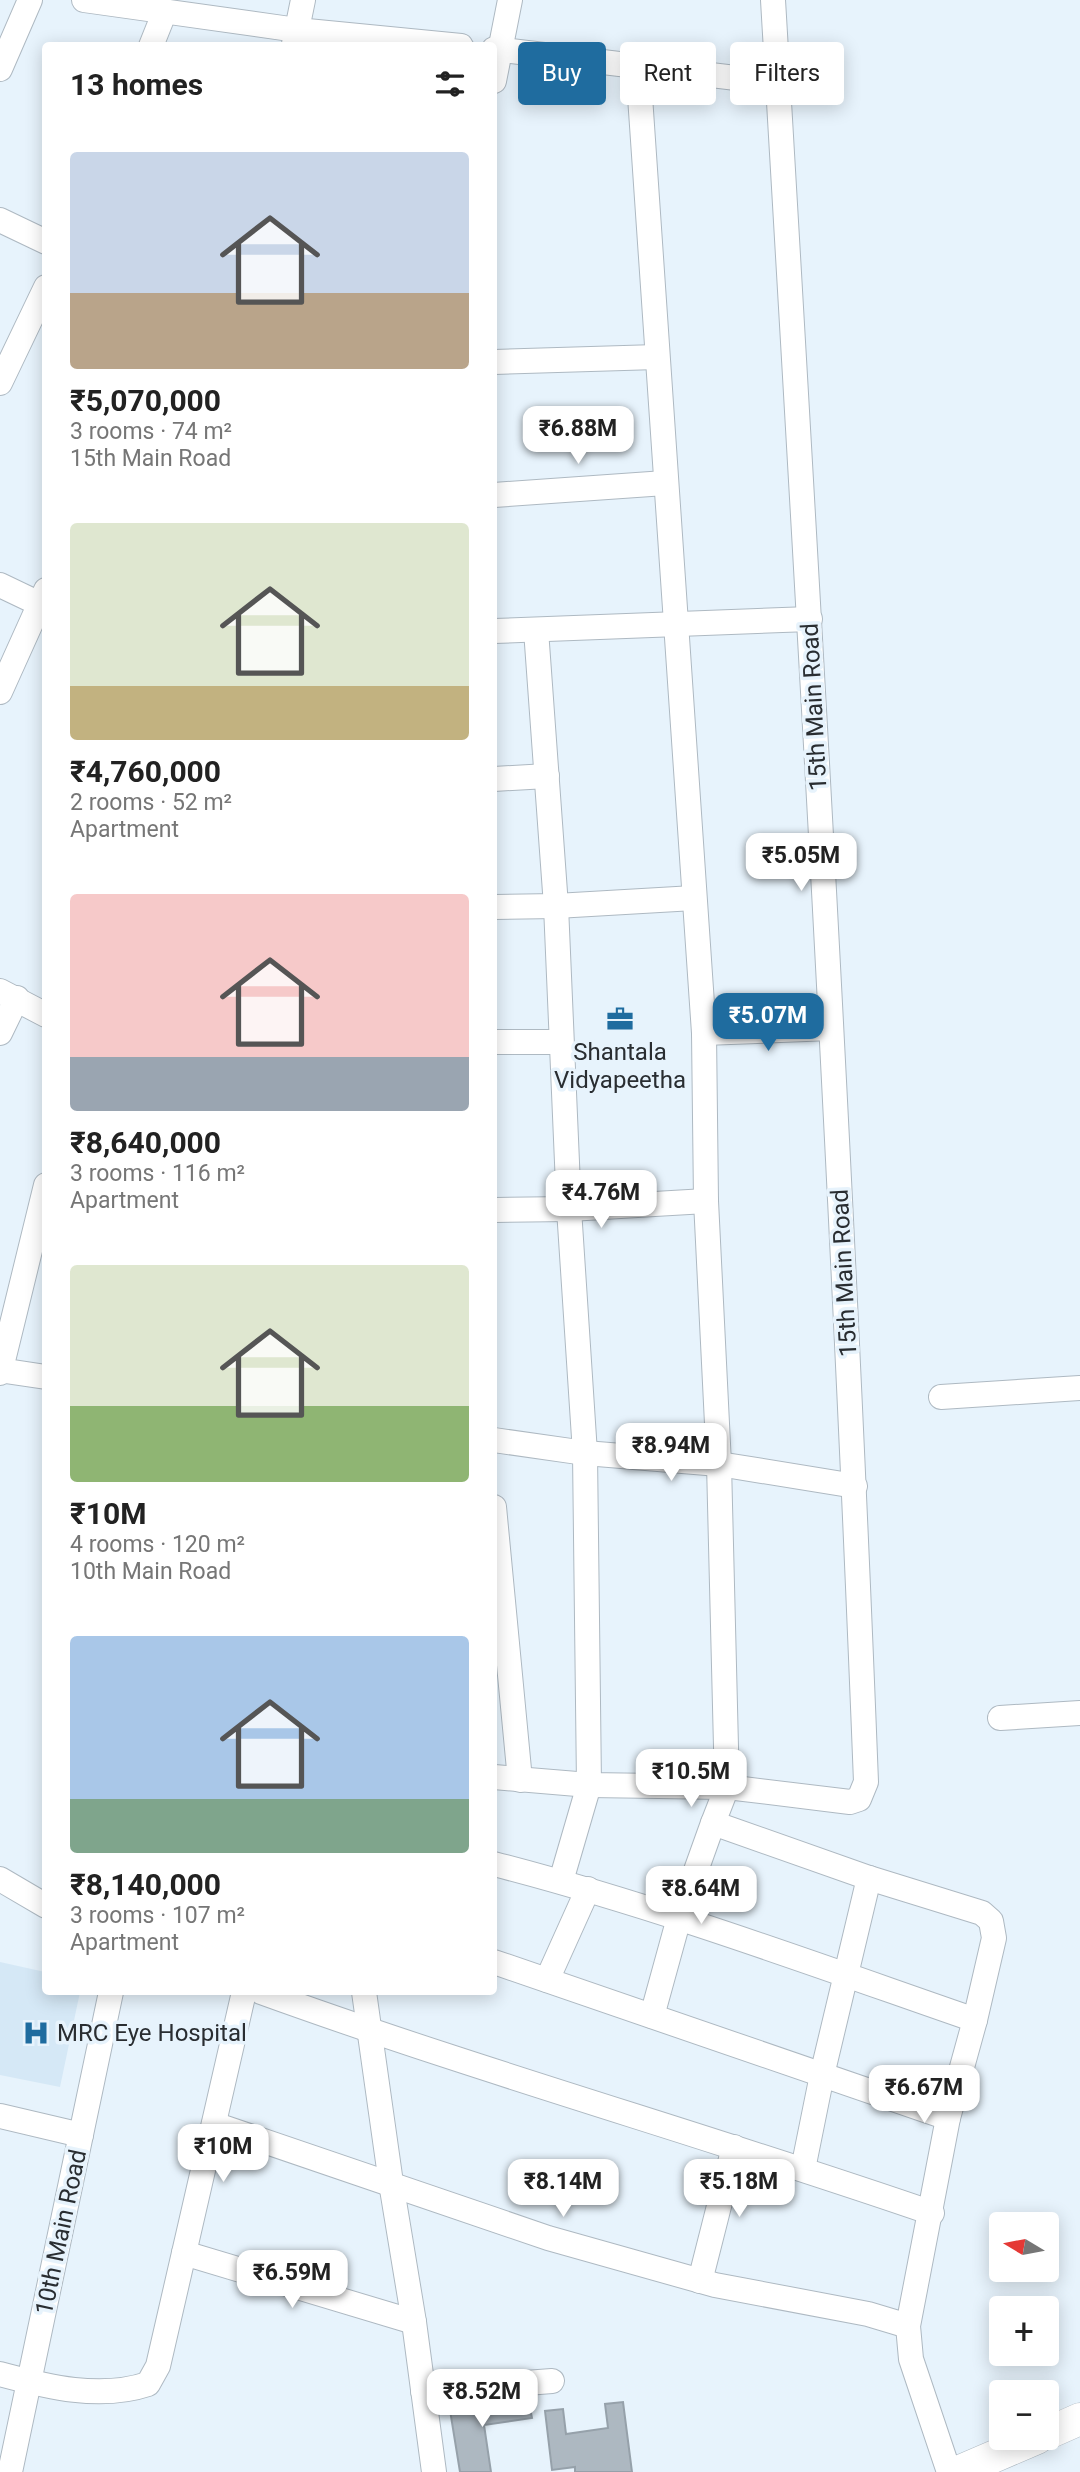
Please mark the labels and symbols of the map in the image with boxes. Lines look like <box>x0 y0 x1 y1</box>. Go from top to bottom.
pin: ₹6.88M <box>521 406 635 466</box>
street label: 15th Main Road <box>796 622 832 792</box>
pin: ₹5.05M <box>744 834 858 893</box>
pin: ₹5.07M <box>711 993 825 1053</box>
office icon: Shantala Vidyapeetha <box>605 1004 635 1034</box>
place label: Shantala Vidyapeetha <box>554 1038 686 1094</box>
pin: ₹4.76M <box>544 1170 658 1230</box>
street label: 15th Main Road <box>826 1188 862 1358</box>
pin: ₹8.94M <box>614 1424 728 1483</box>
pin: ₹10.5M <box>634 1750 748 1809</box>
pin: ₹8.64M <box>644 1867 758 1926</box>
hospital icon: MRC Eye Hospital <box>21 2018 51 2048</box>
place label: MRC Eye Hospital <box>57 2019 247 2047</box>
pin: ₹6.67M <box>867 2066 981 2125</box>
pin: ₹10M <box>182 2124 264 2184</box>
street label: 10th Main Road <box>30 2147 92 2317</box>
pin: ₹8.14M <box>506 2160 620 2219</box>
pin: ₹5.18M <box>682 2160 796 2219</box>
north arrow <box>989 2212 1059 2282</box>
pin: ₹6.59M <box>235 2250 349 2310</box>
pin: ₹8.52M <box>425 2370 539 2429</box>

